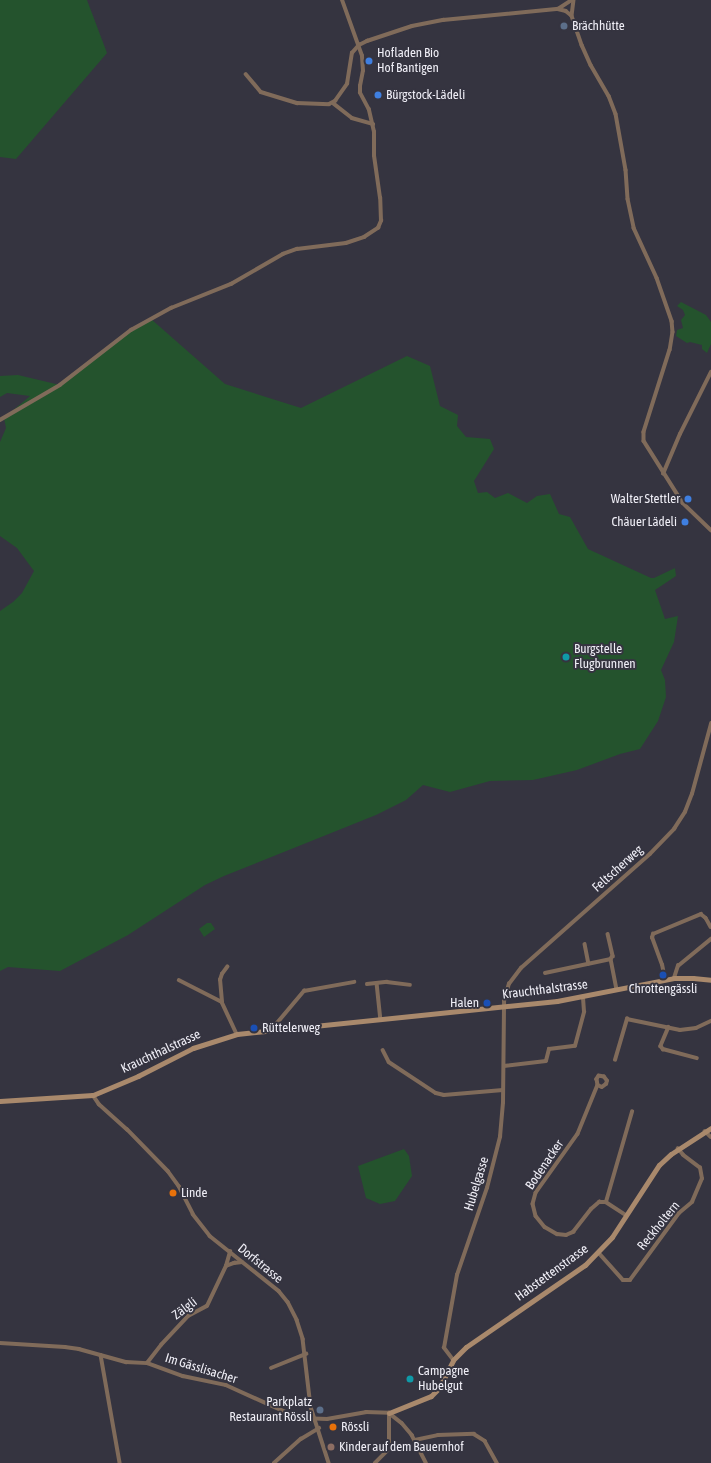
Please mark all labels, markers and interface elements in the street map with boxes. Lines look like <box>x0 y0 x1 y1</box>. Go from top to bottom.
place label: Brächhütte <box>572 18 625 34</box>
marker: Brächhütte <box>559 21 569 31</box>
place label: Hofladen Bio Hof Bantigen <box>377 46 439 77</box>
marker: Hofladen Bio Hof Bantigen <box>364 56 374 66</box>
place label: Bürgstock-Lädeli <box>386 87 465 103</box>
marker: Bürgstock-Lädeli <box>373 90 383 100</box>
place label: Walter Stettler <box>611 491 680 507</box>
marker: Walter Stettler <box>683 494 693 504</box>
place label: Chäuer Lädeli <box>611 514 677 530</box>
marker: Chäuer Lädeli <box>680 517 690 527</box>
place label: Burgstelle Flugbrunnen <box>574 642 636 673</box>
marker: Burgstelle Flugbrunnen <box>561 652 571 662</box>
street label: Feltscherweg <box>590 842 646 896</box>
marker: Chrottengässli <box>658 970 668 980</box>
street label: Krauchthalstrasse <box>501 977 589 1003</box>
place label: Chrottengässli <box>629 981 697 997</box>
place label: Halen <box>450 995 479 1011</box>
marker: Halen <box>482 998 492 1008</box>
place label: Rüttelerweg <box>262 1020 320 1036</box>
marker: Rüttelerweg <box>249 1023 259 1033</box>
street label: Krauchthalstrasse <box>119 1027 203 1077</box>
street label: Bodenacker <box>523 1137 567 1193</box>
street label: Hubelgasse <box>461 1155 493 1213</box>
place label: Linde <box>181 1185 207 1201</box>
marker: Linde <box>168 1188 178 1198</box>
street label: Reckholtern <box>635 1198 683 1254</box>
street label: Dorfstrasse <box>234 1241 286 1287</box>
street label: Habstettenstrasse <box>512 1241 592 1305</box>
street label: Zälgli <box>169 1295 201 1323</box>
street label: Im Gässlisacher <box>163 1351 239 1387</box>
place label: Campagne Hubelgut <box>418 1364 469 1395</box>
marker: Campagne Hubelgut <box>405 1374 415 1384</box>
place label: Parkplatz Restaurant Rössli <box>229 1395 312 1426</box>
marker: Parkplatz Restaurant Rössli <box>315 1405 325 1415</box>
place label: Rössli <box>341 1419 369 1435</box>
marker: Rössli <box>328 1422 338 1432</box>
place label: Kinder auf dem Bauernhof <box>339 1439 464 1455</box>
marker: Kinder auf dem Bauernhof <box>326 1442 336 1452</box>

